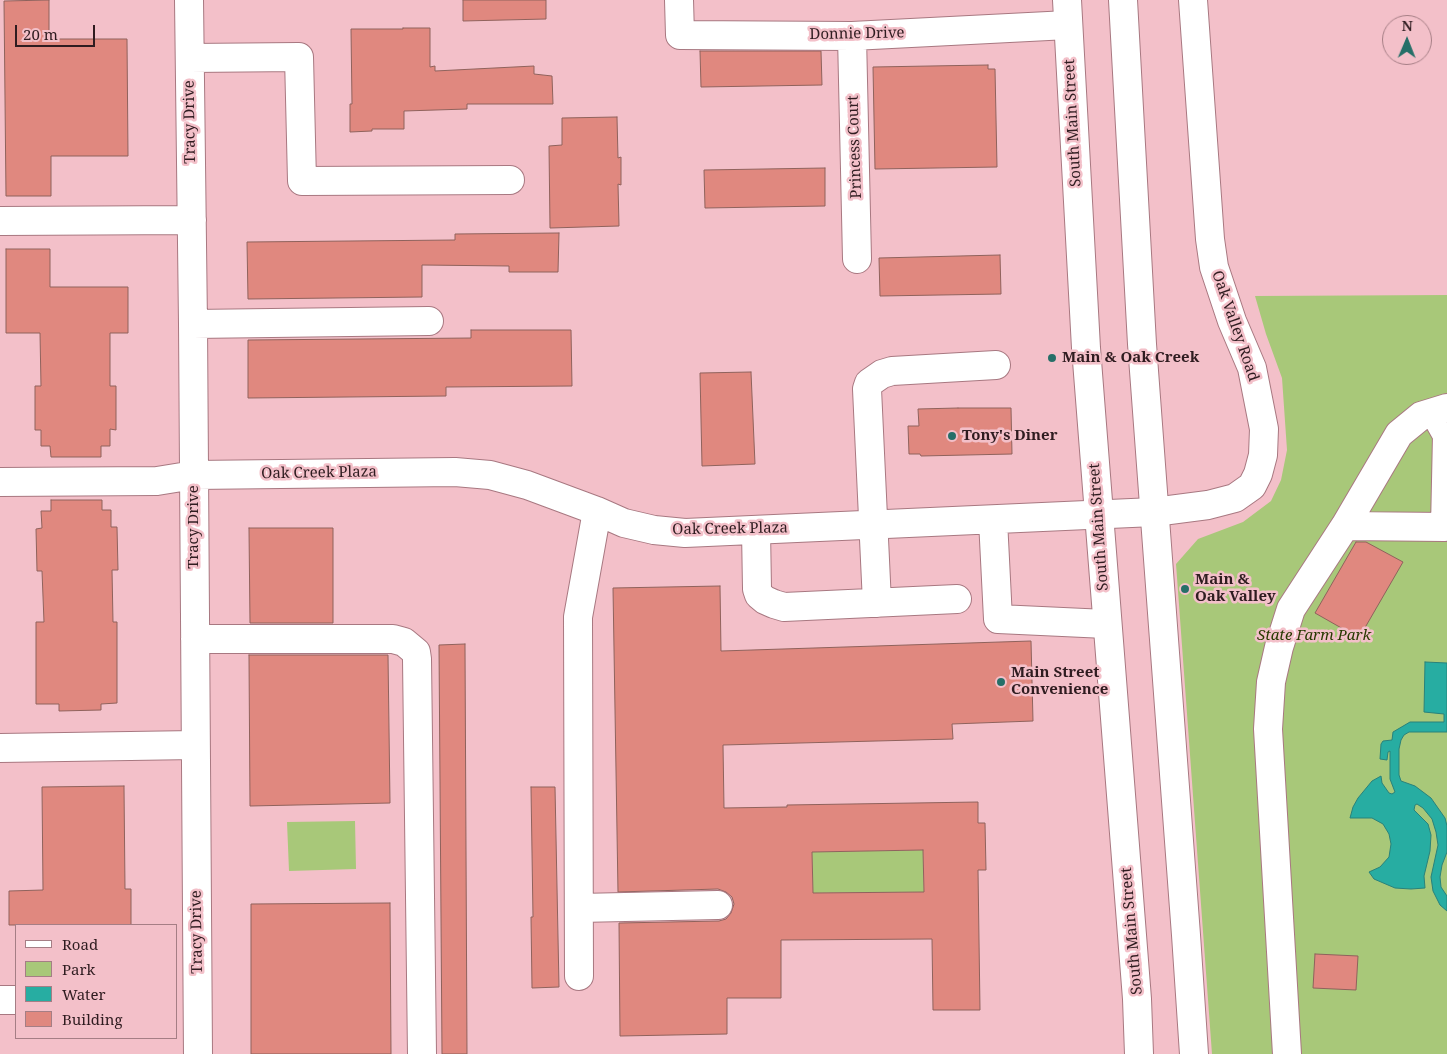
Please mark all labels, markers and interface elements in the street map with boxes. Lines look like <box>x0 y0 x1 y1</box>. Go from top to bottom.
scale bar <box>18 15 98 47</box>
north arrow <box>1382 15 1432 65</box>
text: N <box>1402 16 1413 35</box>
text: 20 m <box>23 24 58 44</box>
street label: Donnie Drive <box>809 24 905 44</box>
street label: South Main Street <box>1061 59 1085 187</box>
street label: Tracy Drive <box>180 80 200 164</box>
street label: Princess Court <box>844 95 866 199</box>
street label: Oak Valley Road <box>1208 268 1262 384</box>
place label: Main & Oak Creek <box>1062 349 1199 367</box>
marker: Main & Oak Creek <box>1046 352 1058 364</box>
place label: Tony's Diner <box>962 427 1057 445</box>
marker: Tony's Diner <box>946 430 958 442</box>
street label: Oak Creek Plaza <box>261 463 377 483</box>
street label: South Main Street <box>1086 463 1112 591</box>
street label: Tracy Drive <box>185 485 203 569</box>
street label: Oak Creek Plaza <box>672 519 788 539</box>
place label: Main & Oak Valley <box>1195 571 1276 606</box>
marker: Main & Oak Valley <box>1179 583 1191 595</box>
park label: State Farm Park <box>1257 627 1371 645</box>
place label: Main Street Convenience <box>1011 664 1108 699</box>
marker: Main Street Convenience <box>995 676 1007 688</box>
street label: South Main Street <box>1117 867 1147 995</box>
street label: Tracy Drive <box>187 890 207 974</box>
legend <box>15 924 178 1039</box>
text: Road <box>62 934 98 954</box>
text: Park <box>62 959 95 979</box>
text: Water <box>62 984 105 1004</box>
text: Building <box>62 1009 123 1029</box>

